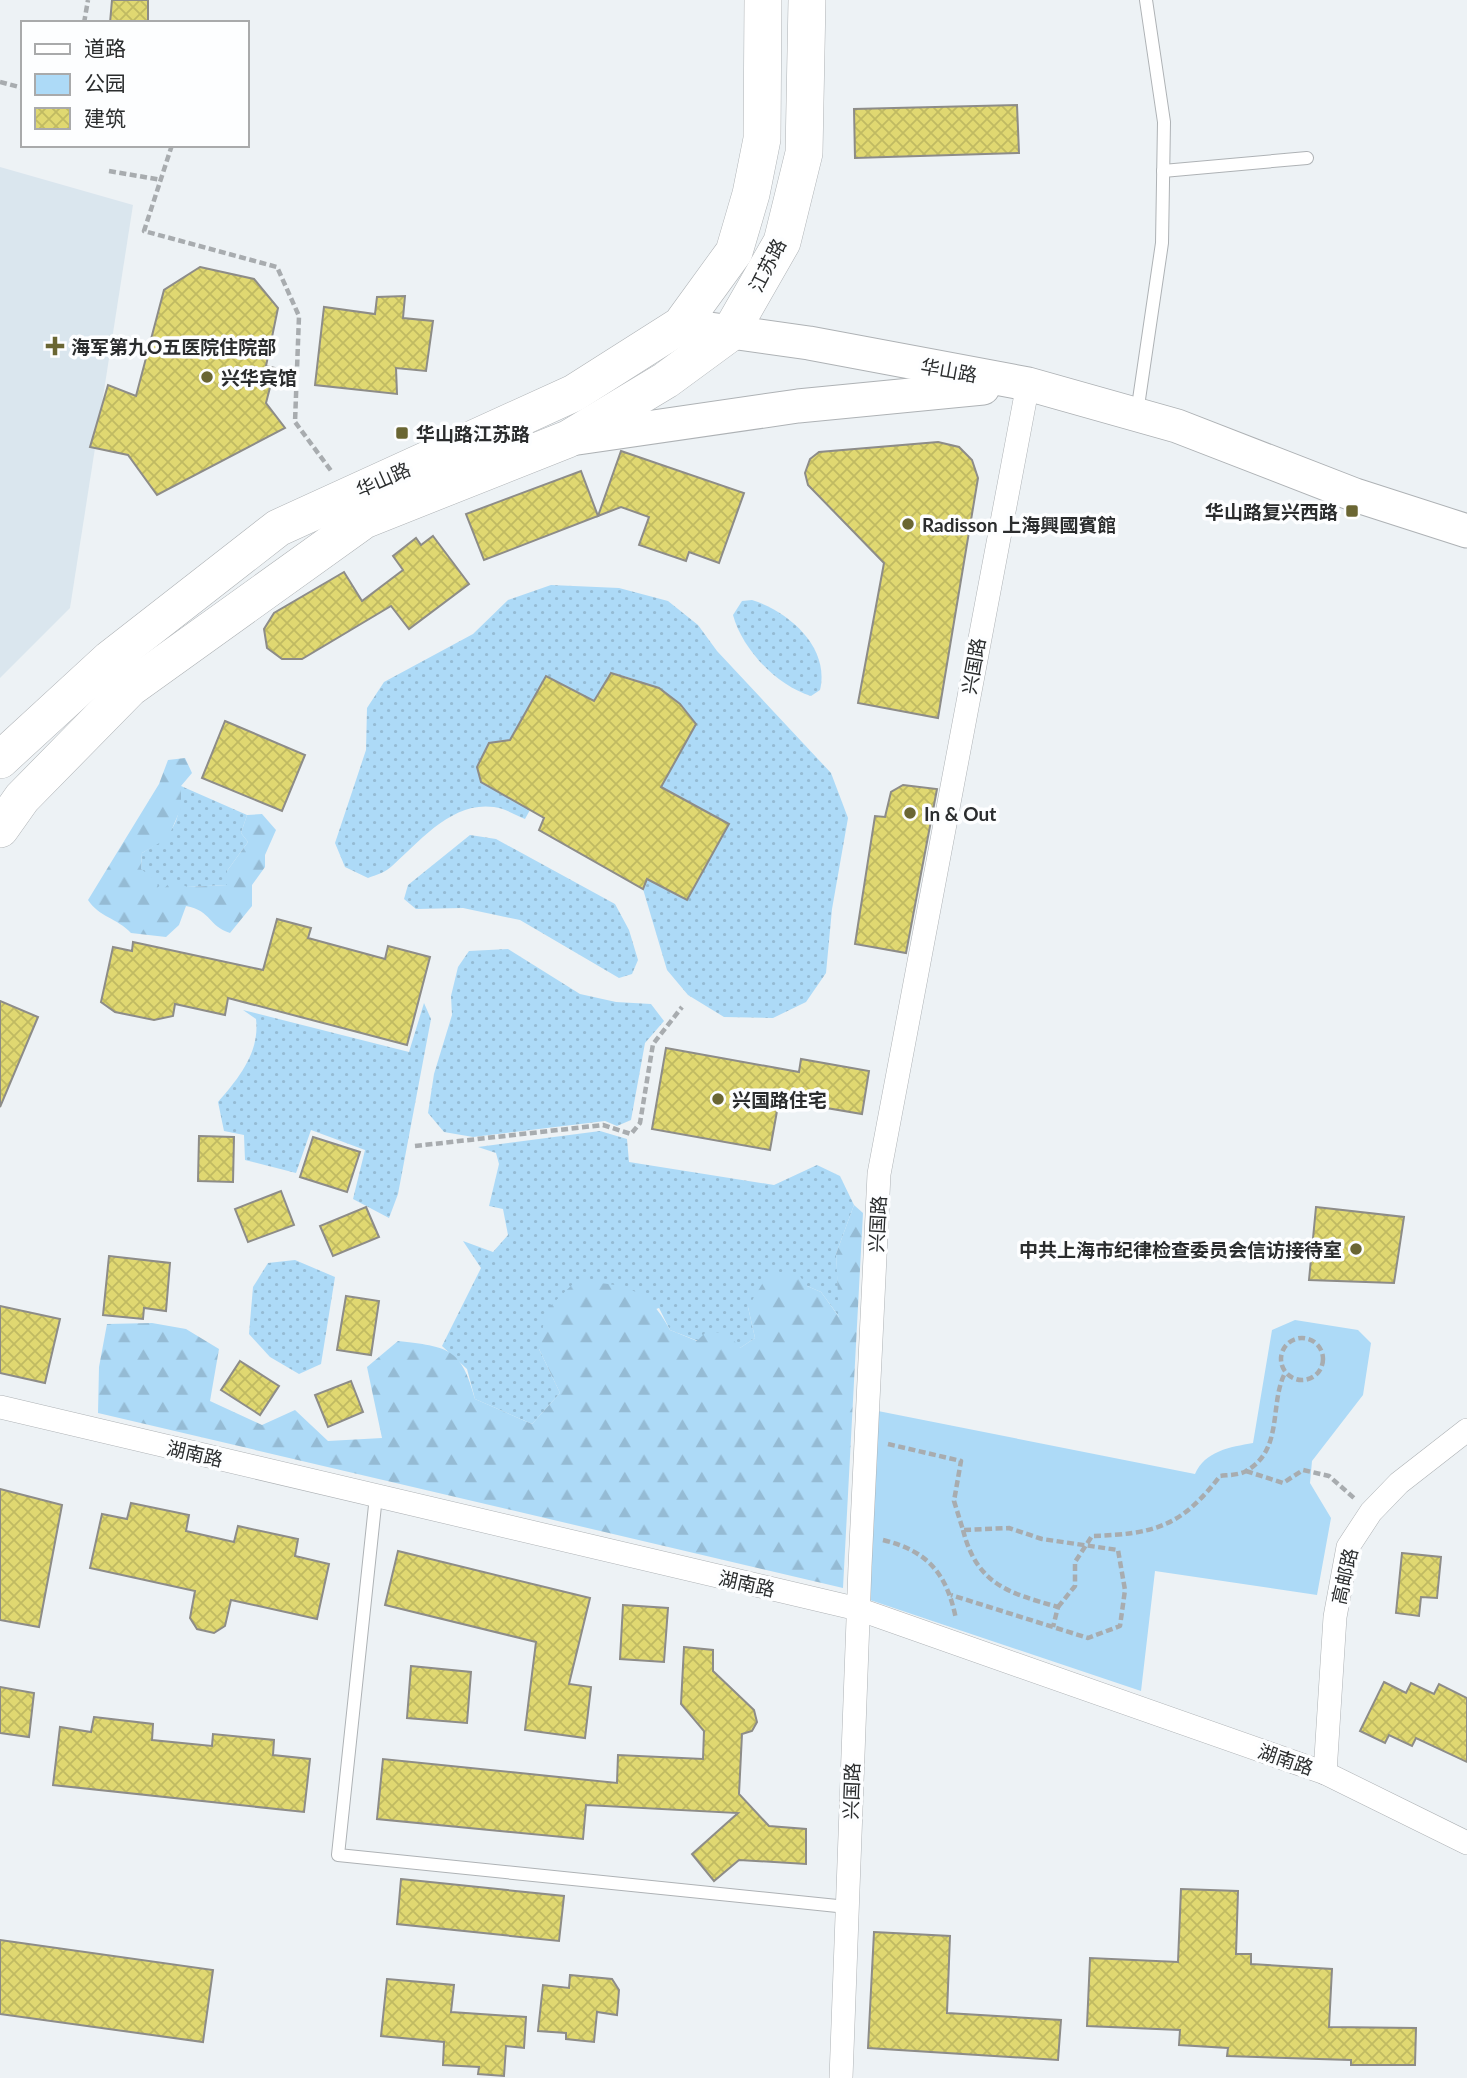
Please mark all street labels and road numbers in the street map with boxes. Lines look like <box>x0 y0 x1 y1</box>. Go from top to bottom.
street label: 江苏路 <box>744 234 790 296</box>
street label: 华山路 <box>919 354 979 386</box>
street label: 华山路 <box>352 457 414 501</box>
street label: 兴国路 <box>957 636 989 696</box>
street label: 兴国路 <box>864 1195 890 1253</box>
street label: 湖南路 <box>165 1435 225 1471</box>
street label: 高邮路 <box>1326 1546 1362 1606</box>
street label: 湖南路 <box>717 1565 777 1601</box>
street label: 湖南路 <box>1255 1739 1317 1779</box>
street label: 兴国路 <box>839 1762 863 1820</box>

